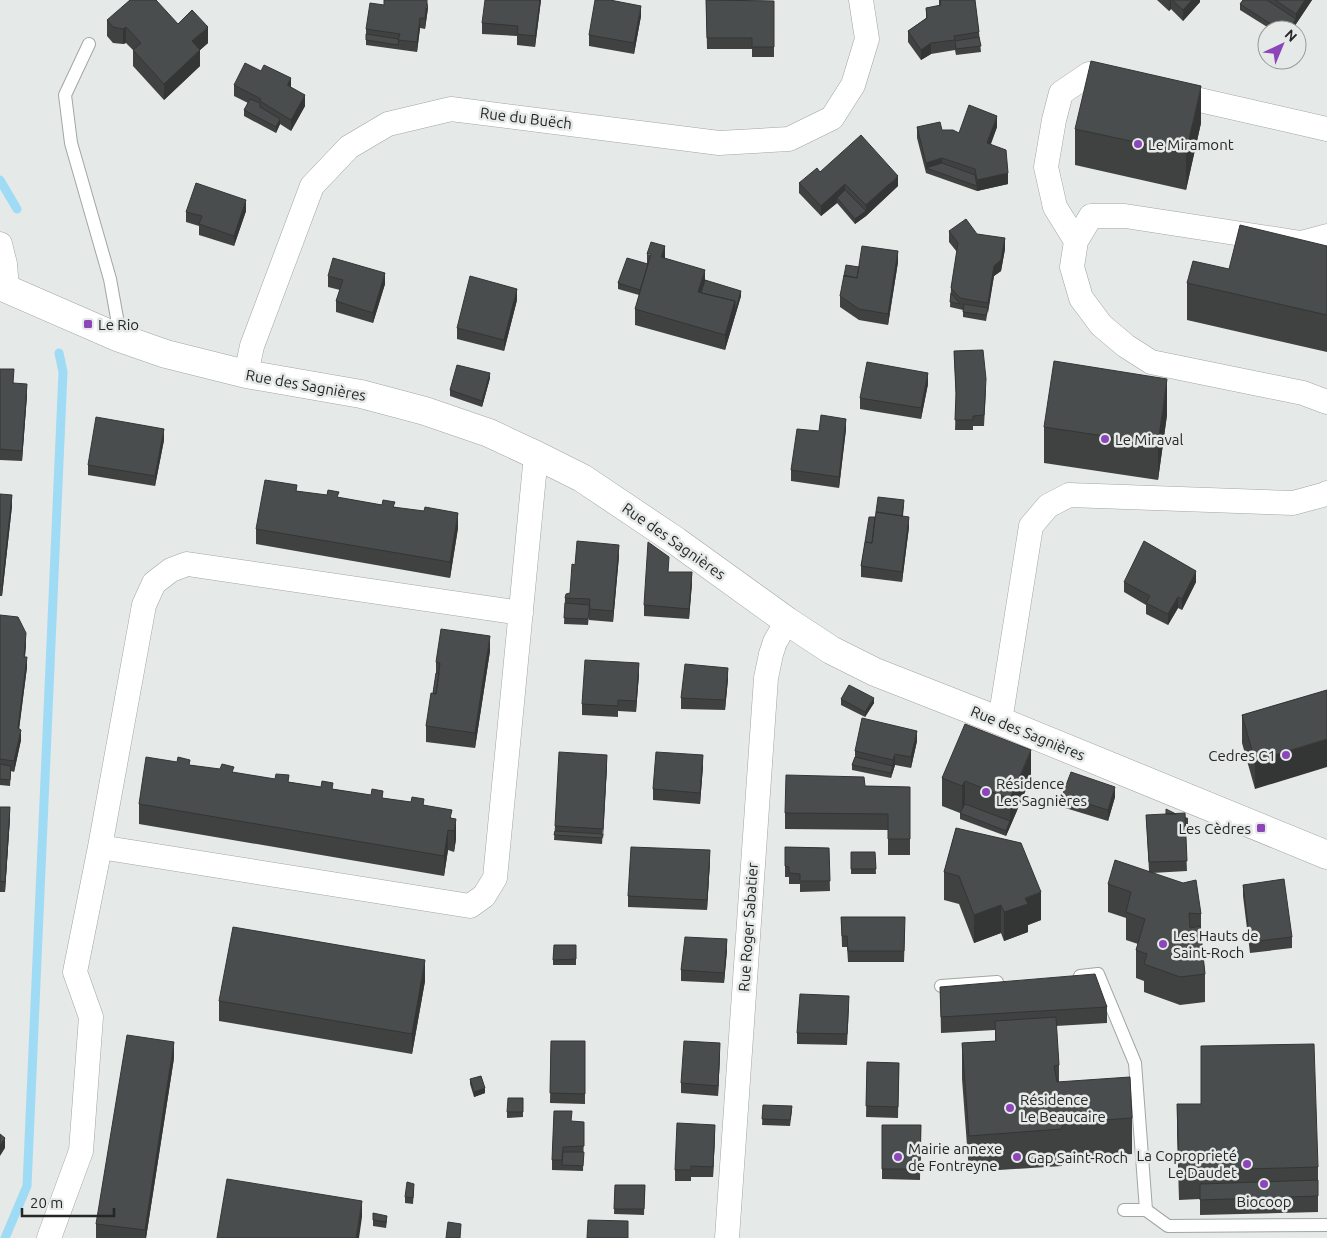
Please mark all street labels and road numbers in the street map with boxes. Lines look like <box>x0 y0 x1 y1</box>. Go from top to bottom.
street label: Rue du Buëch <box>479 104 573 132</box>
street label: Rue des Sagnières <box>245 366 367 404</box>
street label: Rue des Sagnières <box>619 499 729 583</box>
street label: Rue des Sagnières <box>968 702 1088 764</box>
street label: Rue Roger Sabatier <box>735 862 761 992</box>

